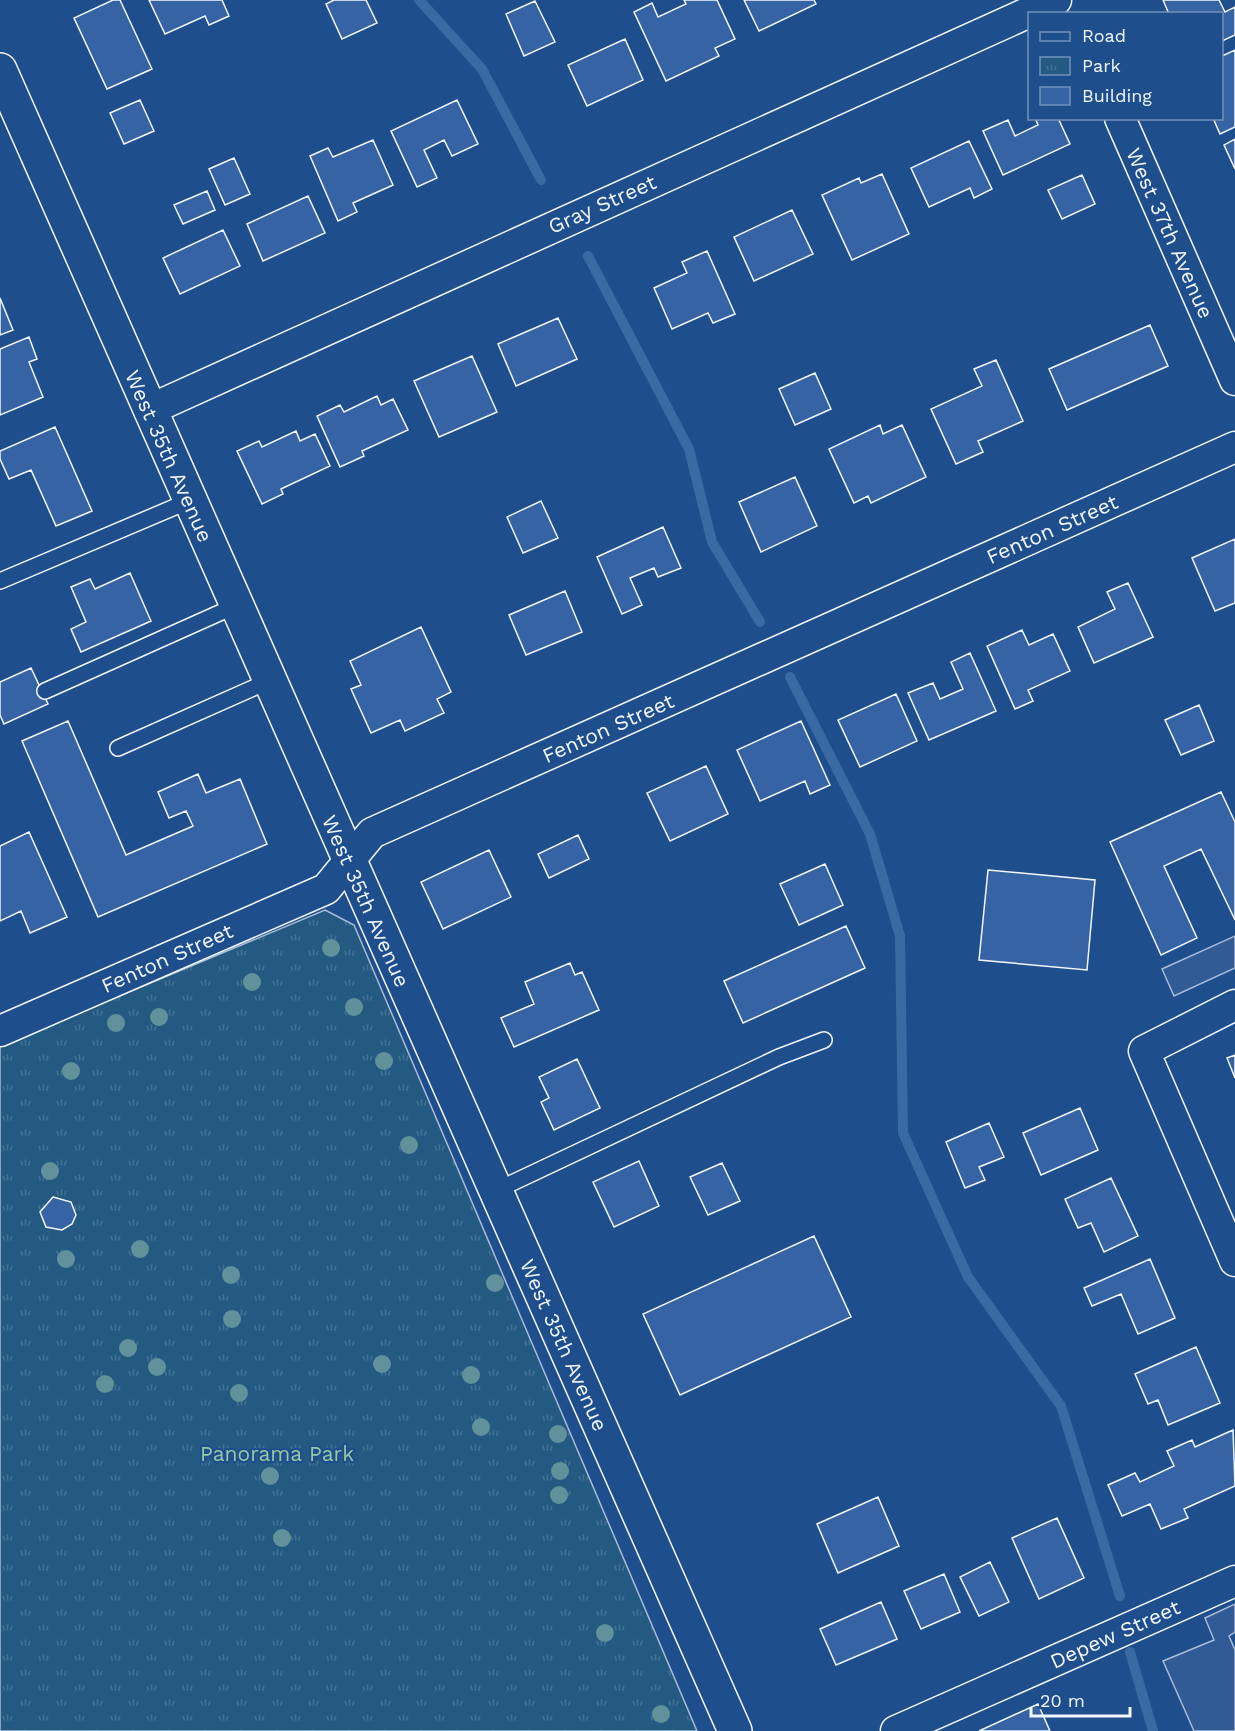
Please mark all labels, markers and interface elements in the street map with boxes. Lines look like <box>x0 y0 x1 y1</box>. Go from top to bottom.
legend <box>1028 12 1223 120</box>
text: Road <box>1082 25 1126 46</box>
text: Park <box>1082 55 1121 76</box>
text: Building <box>1082 85 1152 106</box>
street label: West 37th Avenue <box>1121 144 1219 322</box>
street label: Gray Street <box>544 169 660 239</box>
street label: West 35th Avenue <box>120 366 218 546</box>
street label: Fenton Street <box>982 489 1122 569</box>
street label: Fenton Street <box>538 688 678 768</box>
street label: West 35th Avenue <box>317 811 415 991</box>
street label: Fenton Street <box>97 918 237 998</box>
street label: West 35th Avenue <box>515 1255 613 1435</box>
park label: Panorama Park <box>200 1441 354 1466</box>
street label: Depew Street <box>1046 1594 1184 1674</box>
scale bar <box>1031 1680 1130 1718</box>
text: 20 m <box>1040 1690 1085 1711</box>

